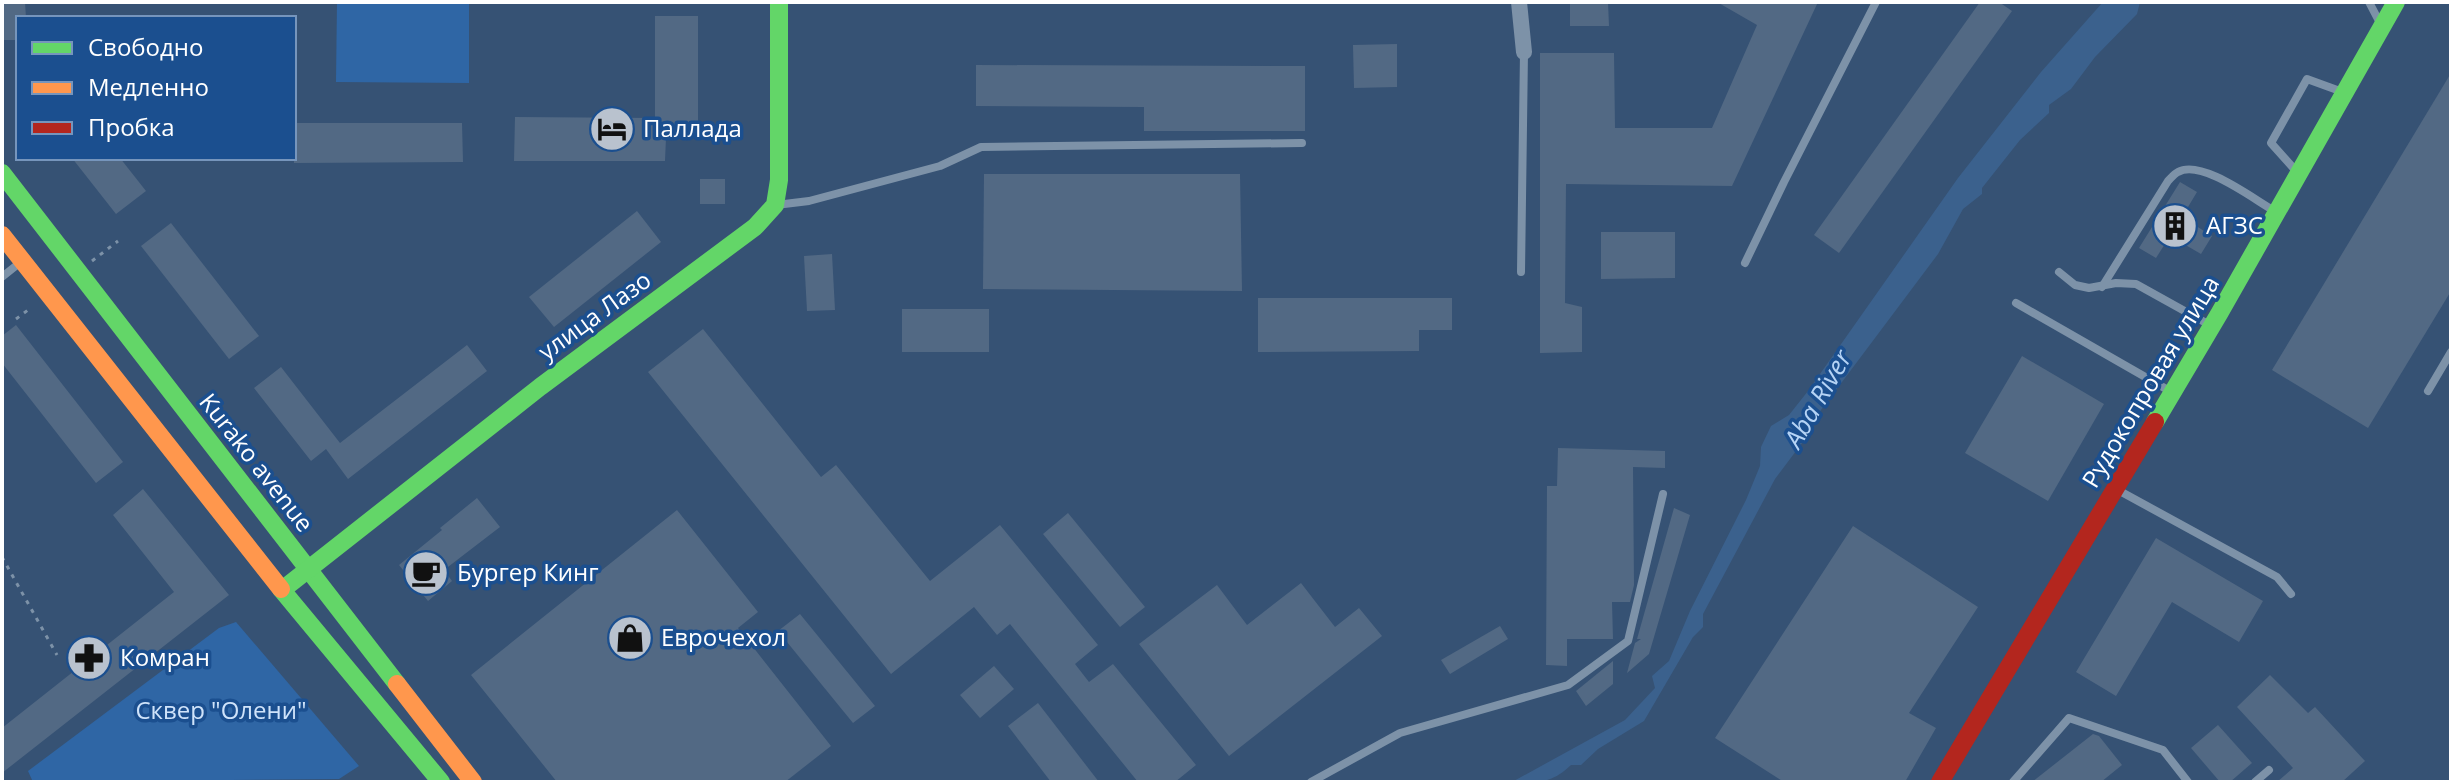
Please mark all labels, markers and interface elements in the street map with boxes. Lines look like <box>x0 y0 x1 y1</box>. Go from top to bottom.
legend <box>16 16 296 160</box>
text: Свободно <box>88 30 203 63</box>
text: Медленно <box>88 70 209 103</box>
hotel icon: Паллада <box>588 105 636 153</box>
text: Пробка <box>88 110 175 143</box>
place label: Паллада <box>643 111 742 144</box>
building icon: АГЗС <box>2151 202 2199 250</box>
place label: АГЗС <box>2206 208 2263 241</box>
street label: улица Лазо <box>531 263 657 367</box>
street label: Рудокопровая улица <box>2073 269 2226 493</box>
water label: Aba River <box>1774 341 1861 456</box>
street label: Kurako avenue <box>193 386 322 538</box>
cafe icon: Бургер Кинг <box>402 549 450 597</box>
place label: Бургер Кинг <box>457 555 599 588</box>
shop icon: Еврочехол <box>606 614 654 662</box>
place label: Еврочехол <box>661 620 786 653</box>
pharmacy icon: Комран <box>65 634 113 682</box>
place label: Комран <box>120 640 210 673</box>
park label: Сквер "Олени" <box>135 693 307 726</box>

